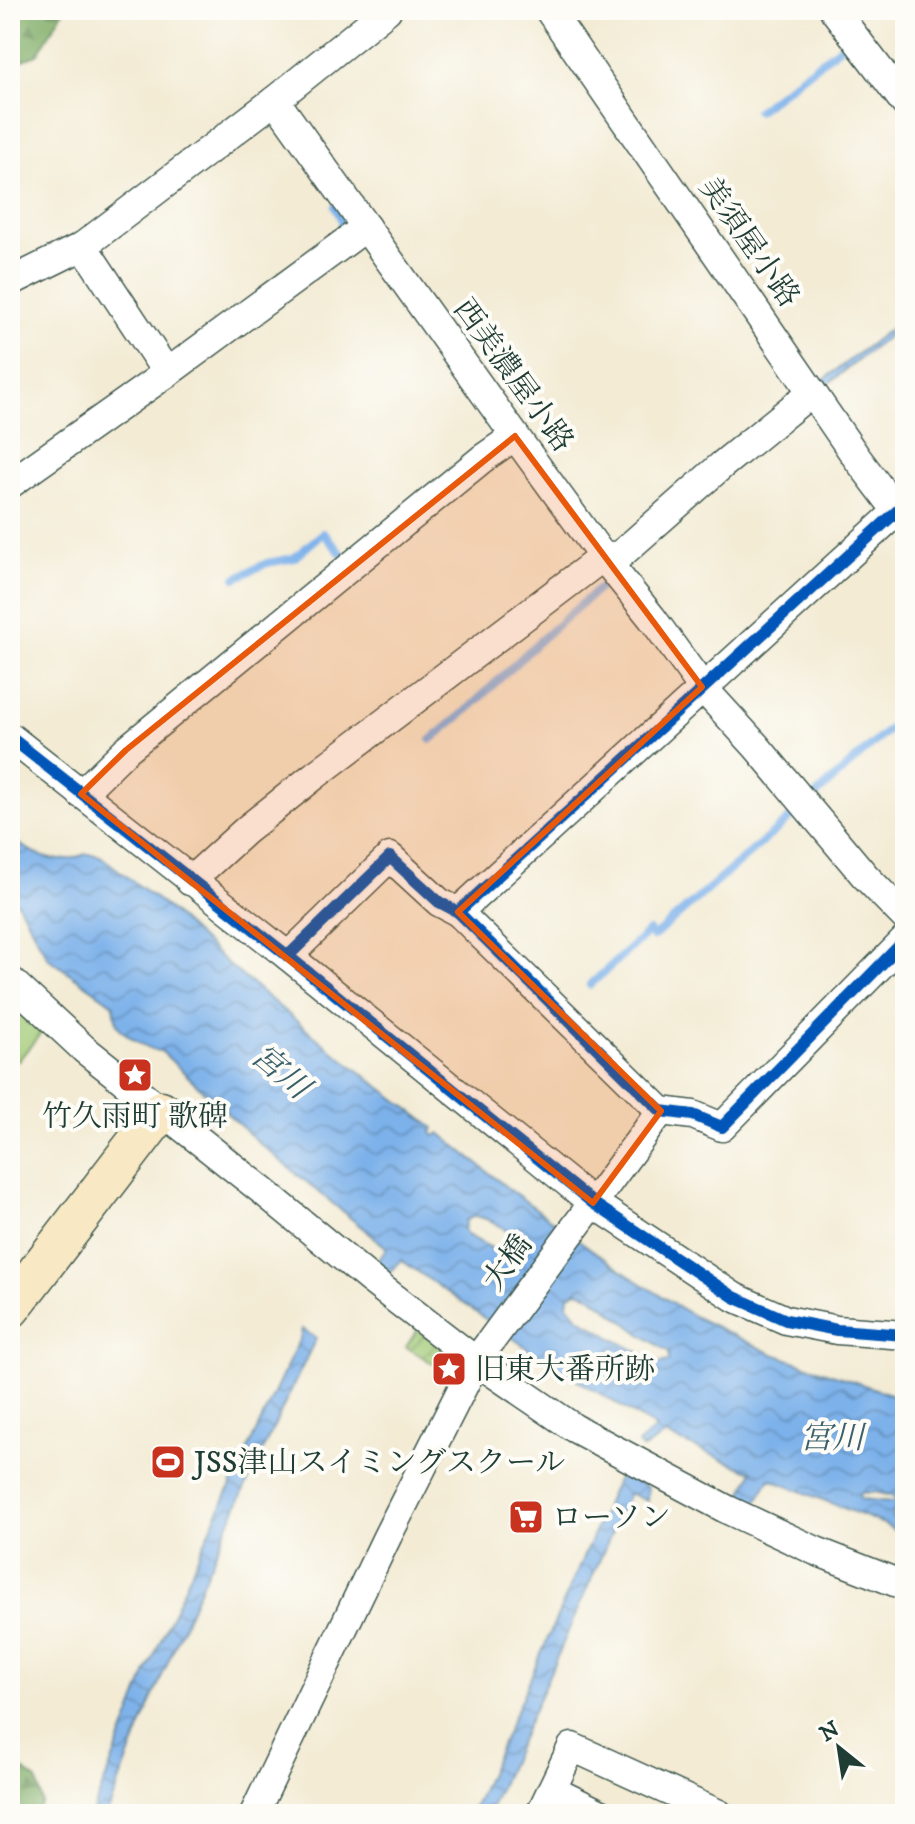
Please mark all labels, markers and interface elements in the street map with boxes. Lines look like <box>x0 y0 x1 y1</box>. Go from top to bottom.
street label: 美須屋小路 <box>691 171 807 315</box>
street label: 西美濃屋小路 <box>445 292 581 460</box>
water label: 宮川 <box>242 1037 319 1110</box>
place icon: 竹久雨町 歌碑 <box>116 1056 154 1094</box>
place label: 竹久雨町 歌碑 <box>42 1099 228 1136</box>
street label: 大橋 <box>476 1228 541 1298</box>
place icon: 旧東大番所跡 <box>430 1350 468 1388</box>
place label: 旧東大番所跡 <box>475 1352 655 1389</box>
water label: 宮川 <box>800 1419 867 1459</box>
sports icon: JSS津山スイミングスクール <box>149 1443 187 1481</box>
place label: JSS津山スイミングスクール <box>191 1445 565 1482</box>
supermarket icon: ローソン <box>507 1498 545 1536</box>
place label: ローソン <box>552 1500 671 1537</box>
north arrow <box>799 1708 879 1788</box>
text: N <box>815 1716 844 1748</box>

